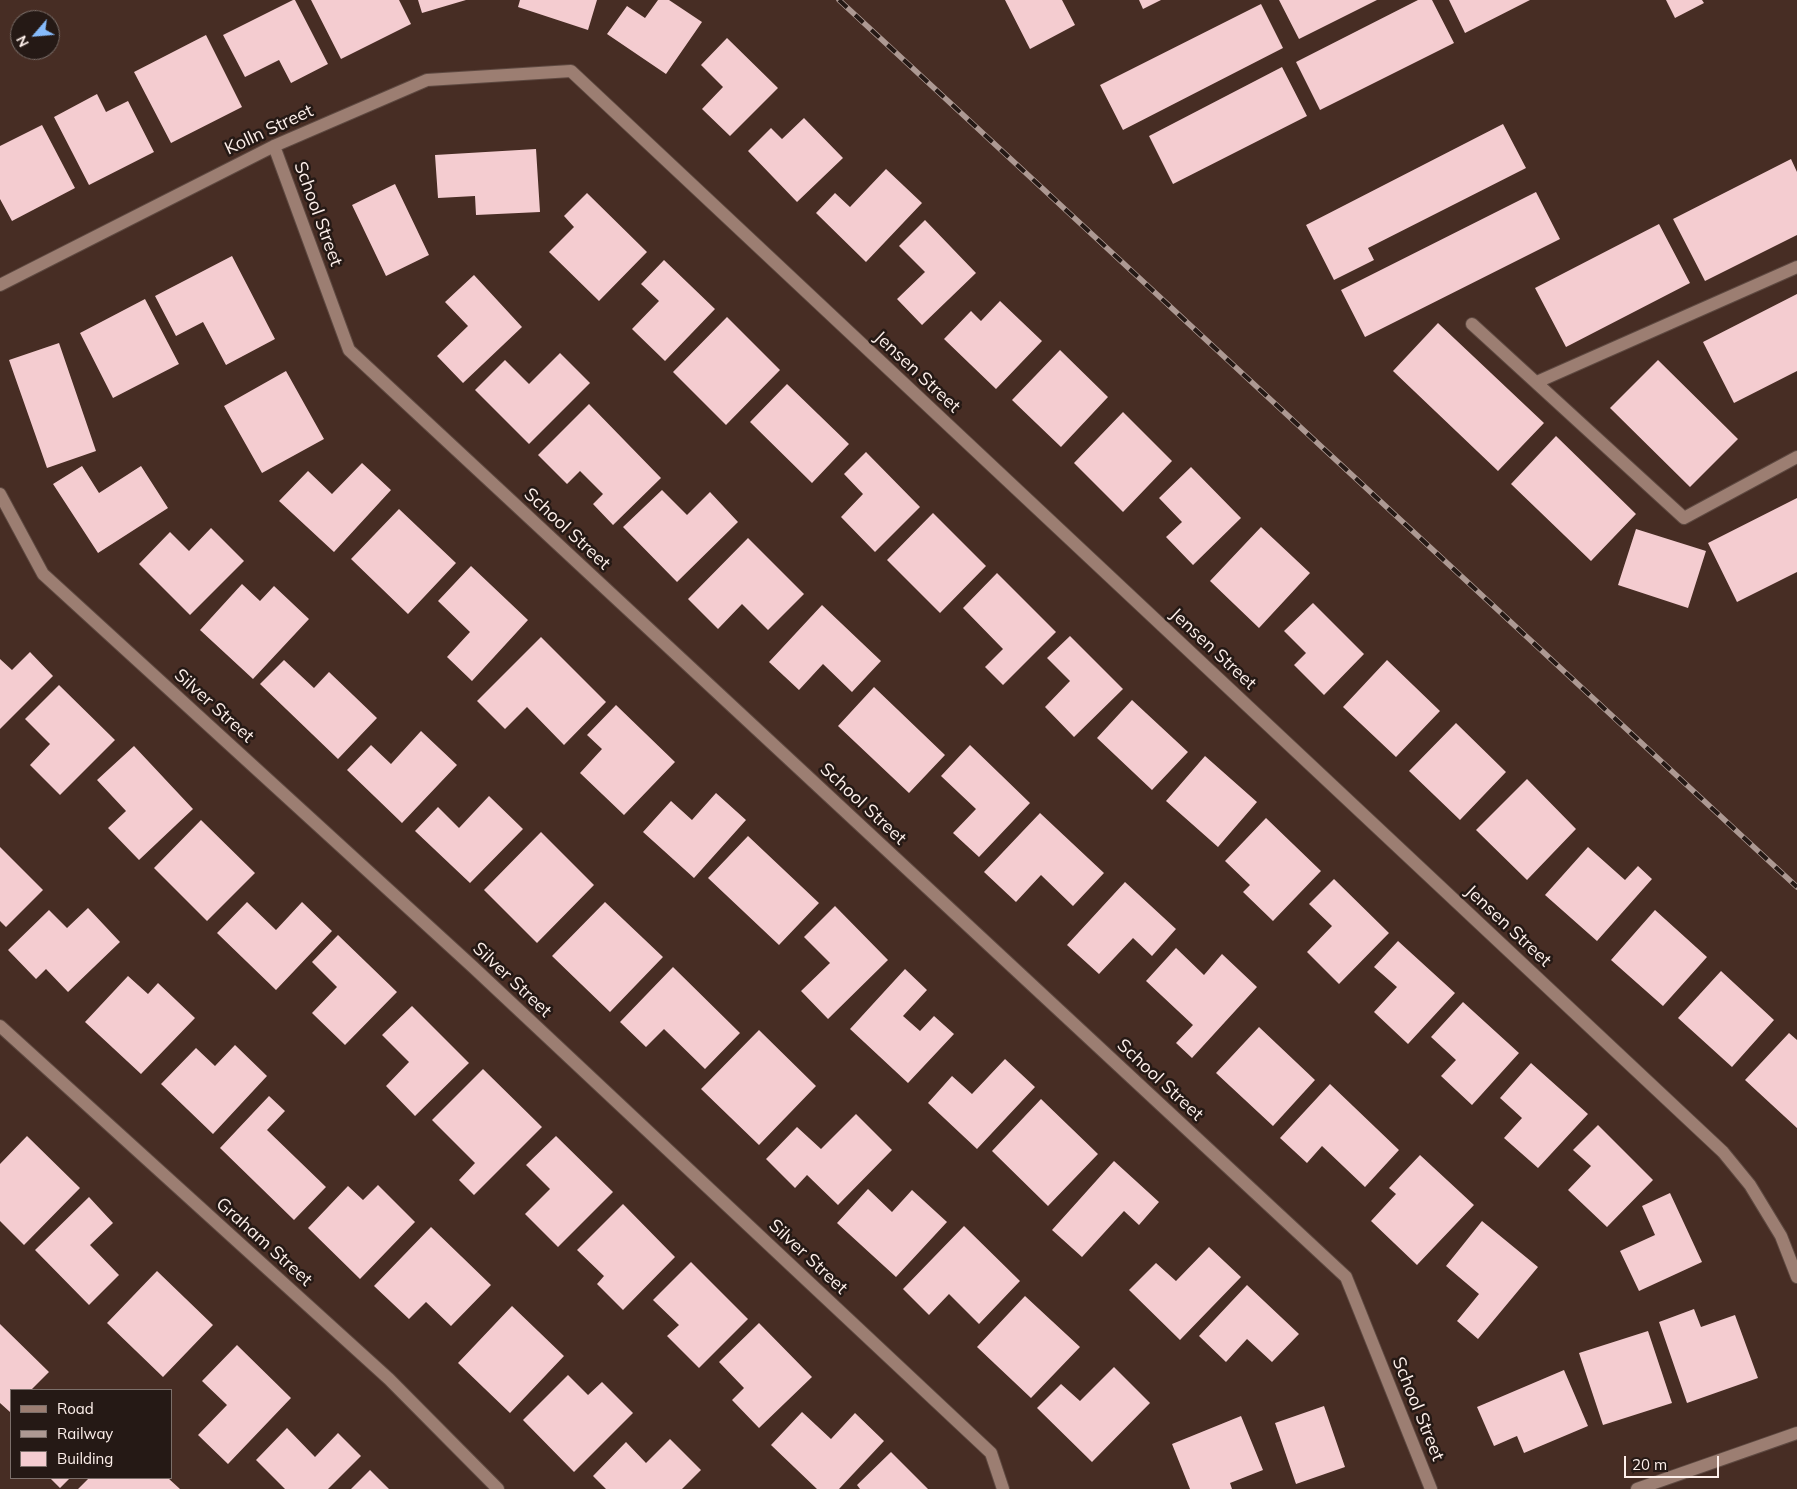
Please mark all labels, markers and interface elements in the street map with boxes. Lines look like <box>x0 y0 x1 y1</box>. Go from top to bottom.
north arrow <box>10 10 60 60</box>
text: N <box>12 33 33 50</box>
street label: Kolln Street <box>221 100 317 160</box>
street label: School Street <box>289 159 347 269</box>
street label: Jensen Street <box>869 327 965 417</box>
street label: School Street <box>519 484 615 574</box>
street label: Jensen Street <box>1165 604 1261 694</box>
street label: Silver Street <box>170 665 258 747</box>
street label: School Street <box>815 759 911 849</box>
street label: Jensen Street <box>1460 881 1556 971</box>
street label: Silver Street <box>468 938 556 1022</box>
street label: School Street <box>1112 1035 1208 1125</box>
street label: Graham Street <box>211 1193 317 1291</box>
street label: Silver Street <box>764 1215 852 1299</box>
street label: School Street <box>1387 1354 1449 1464</box>
legend <box>10 1389 172 1479</box>
text: Road <box>57 1399 94 1418</box>
text: Railway <box>57 1424 113 1443</box>
scale bar <box>1627 1446 1722 1478</box>
text: Building <box>57 1449 113 1468</box>
text: 20 m <box>1632 1455 1667 1474</box>

